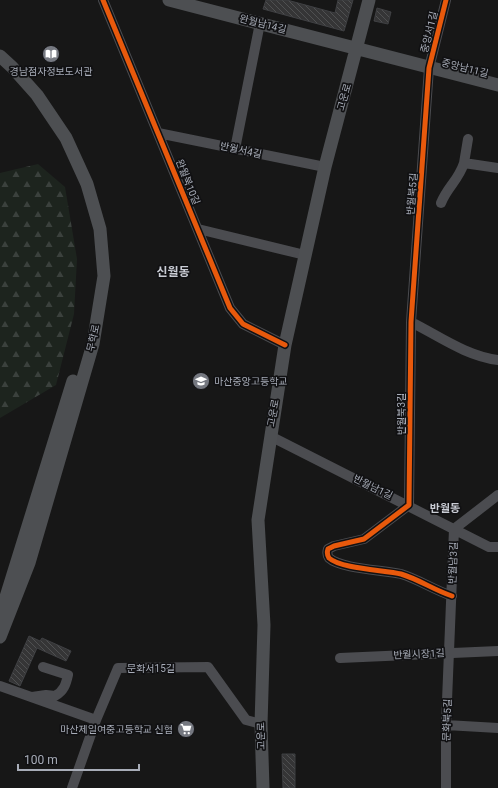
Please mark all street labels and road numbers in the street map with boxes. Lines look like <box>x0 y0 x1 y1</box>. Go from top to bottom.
street label: 중앙서1길 <box>419 10 439 54</box>
street label: 완월남14길 <box>238 13 288 35</box>
street label: 중앙남11길 <box>440 57 490 79</box>
street label: 고운로 <box>335 82 353 112</box>
street label: 반월서4길 <box>219 140 263 160</box>
street label: 완월북10길 <box>174 158 202 206</box>
street label: 반월북5길 <box>405 172 419 216</box>
street label: 무학로 <box>85 323 101 353</box>
street label: 반월북3길 <box>396 393 407 435</box>
street label: 고운로 <box>265 398 281 428</box>
street label: 반월남1길 <box>352 473 394 501</box>
street label: 반월남3길 <box>447 542 459 584</box>
street label: 반월시장1길 <box>393 647 445 661</box>
street label: 문화서15길 <box>127 663 175 674</box>
street label: 문화북5길 <box>441 699 453 741</box>
street label: 고운로 <box>255 722 267 750</box>

